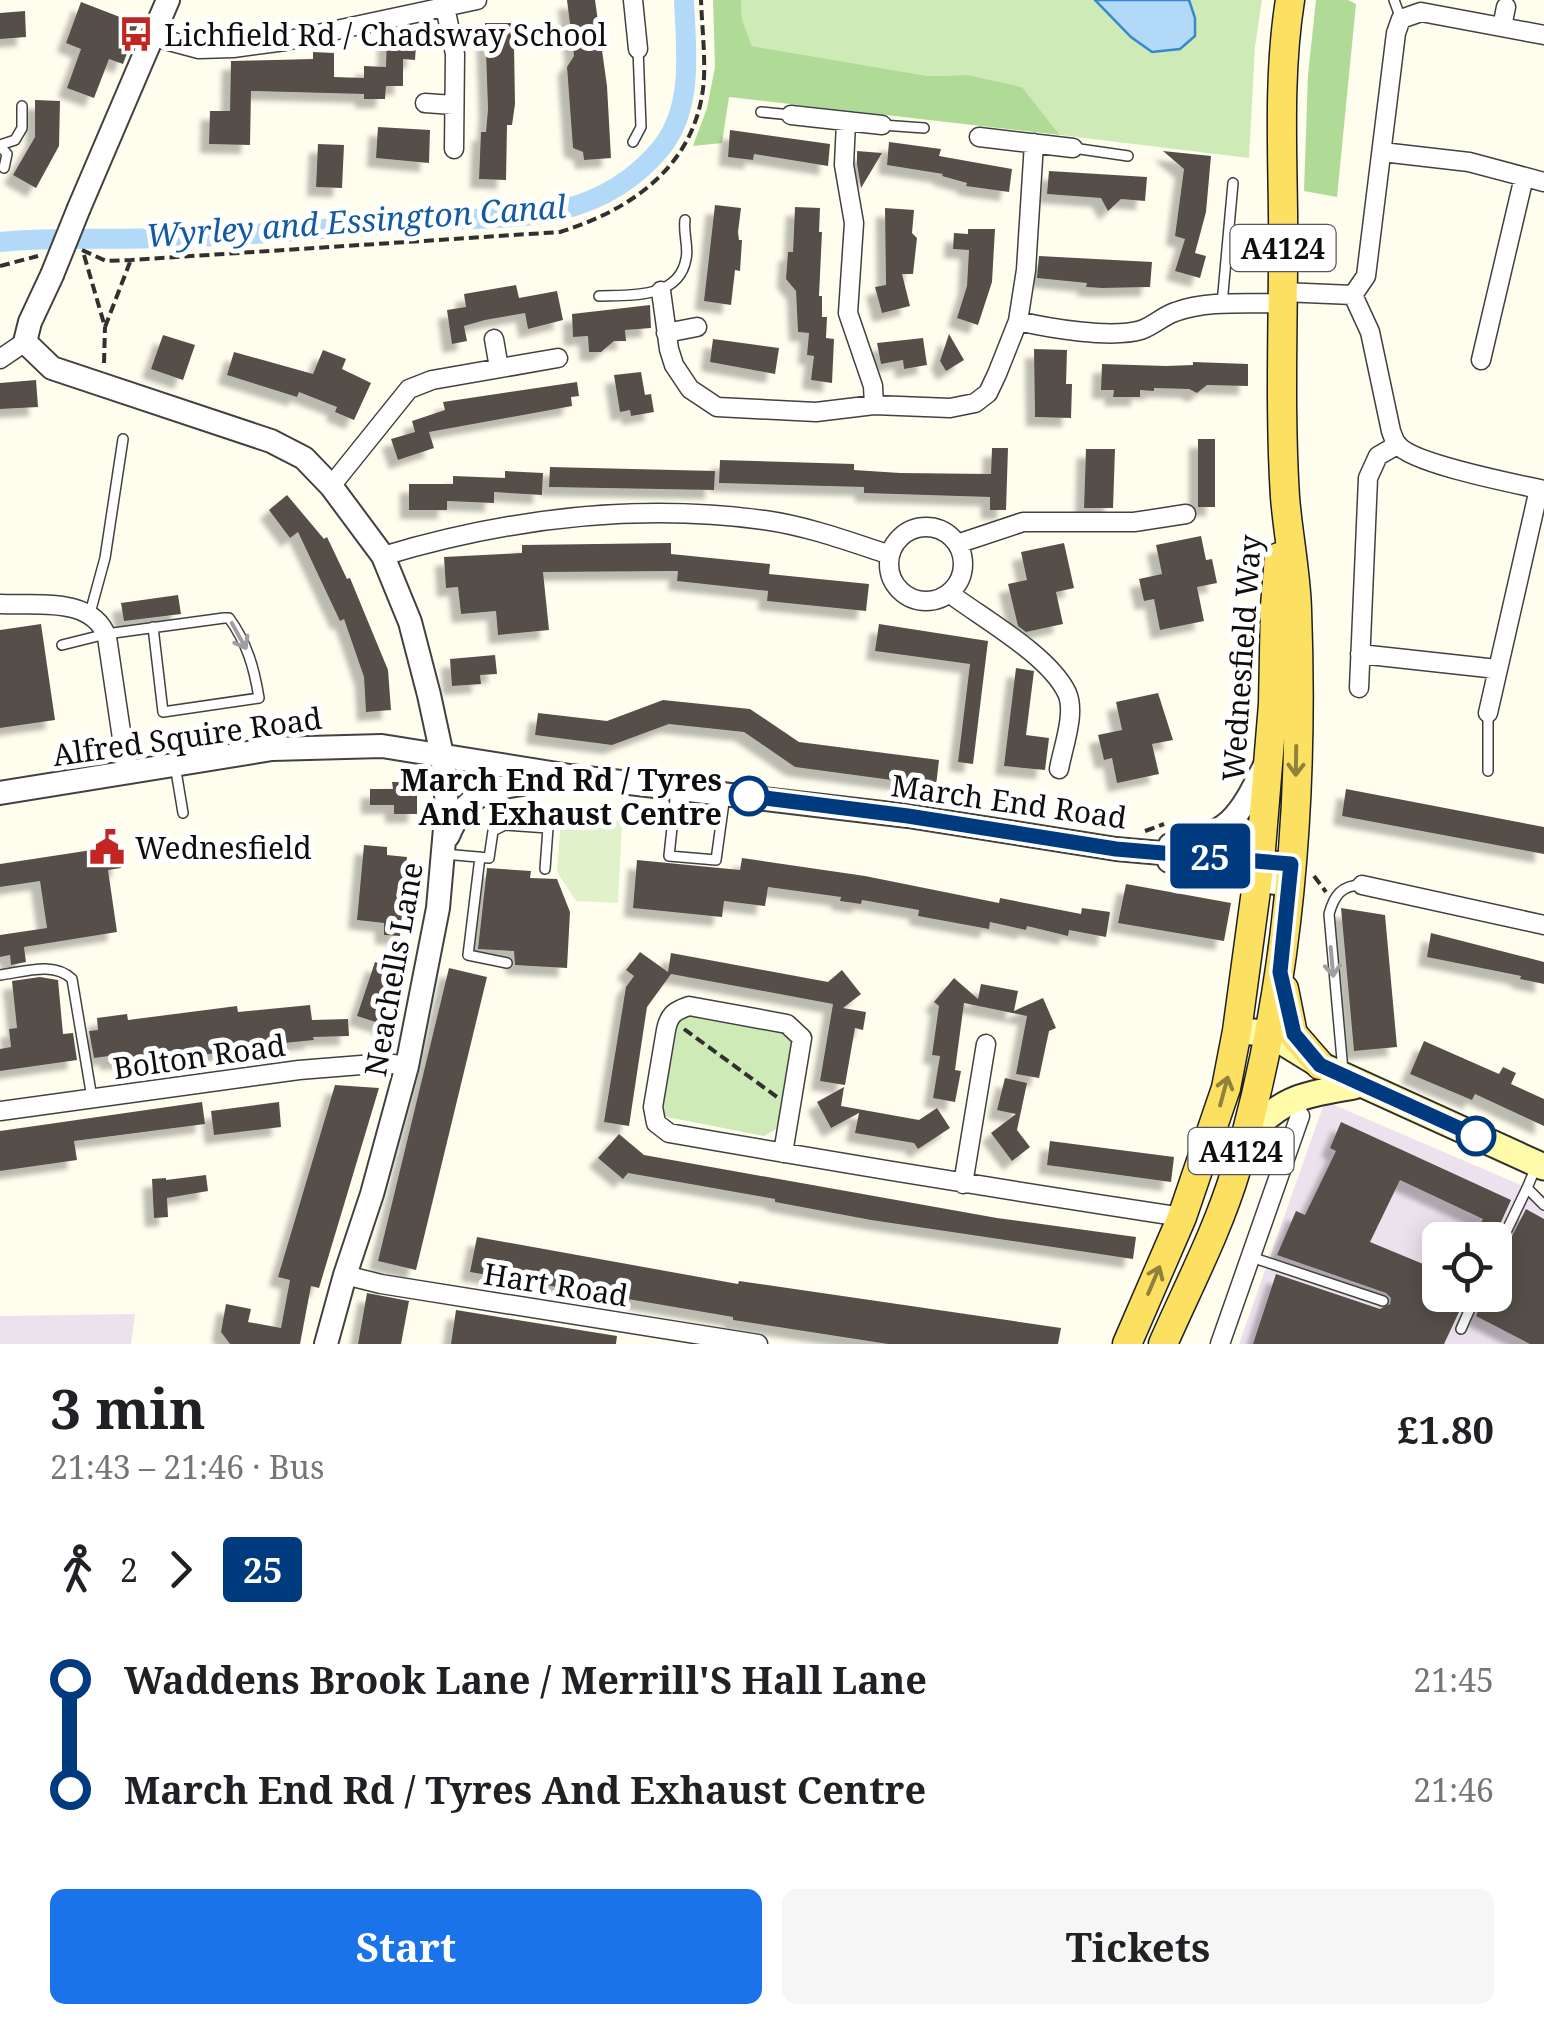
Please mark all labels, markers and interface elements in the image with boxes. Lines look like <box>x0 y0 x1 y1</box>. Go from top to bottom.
place label: Lichfield Rd / Chadsway School <box>164 14 607 55</box>
bus stop icon: Lichfield Rd / Chadsway School <box>117 15 155 53</box>
water label: Wyrley and Essington Canal <box>145 184 568 256</box>
road number: A4124 <box>1230 225 1336 271</box>
street label: Wednesfield Way <box>1212 533 1270 783</box>
one-way arrow <box>230 621 250 650</box>
street label: Alfred Squire Road <box>50 697 324 775</box>
one-way arrow <box>1286 744 1306 777</box>
place label: March End Rd / Tyres And Exhaust Centre <box>400 759 722 834</box>
street label: March End Road <box>889 764 1129 838</box>
marker: March End Rd / Tyres And Exhaust Centre <box>730 777 768 815</box>
line badge: 25 <box>1165 824 1255 888</box>
place label: Wednesfield <box>135 827 312 868</box>
public building icon: Wednesfield <box>88 828 126 866</box>
text: 25 <box>1190 833 1230 880</box>
street label: Neachells Lane <box>354 859 432 1079</box>
one-way arrow <box>1322 945 1341 978</box>
street label: Bolton Road <box>110 1024 288 1088</box>
one-way arrow <box>1215 1076 1234 1108</box>
unlabelled marker <box>1457 1117 1495 1155</box>
road number: A4124 <box>1188 1128 1294 1174</box>
map controls <box>1422 1222 1512 1312</box>
button: locate <box>1422 1222 1512 1312</box>
street label: Hart Road <box>481 1252 631 1316</box>
one-way arrow <box>1146 1265 1164 1296</box>
text: 3 min <box>50 1370 206 1445</box>
text: £1.80 <box>1397 1403 1494 1455</box>
text: 21:43 – 21:46 · Bus <box>50 1445 324 1488</box>
icon: walk <box>50 1542 105 1597</box>
icon: forward <box>153 1542 208 1597</box>
text: 25 <box>243 1546 282 1593</box>
text: 2 <box>120 1548 138 1591</box>
text: Waddens Brook Lane / Merrill'S Hall Lane <box>124 1653 927 1705</box>
text: 21:45 <box>1413 1658 1494 1701</box>
text: March End Rd / Tyres And Exhaust Centre <box>124 1763 926 1815</box>
text: 21:46 <box>1413 1768 1494 1811</box>
button: Start <box>50 1889 762 2004</box>
button: Tickets <box>782 1889 1494 2004</box>

